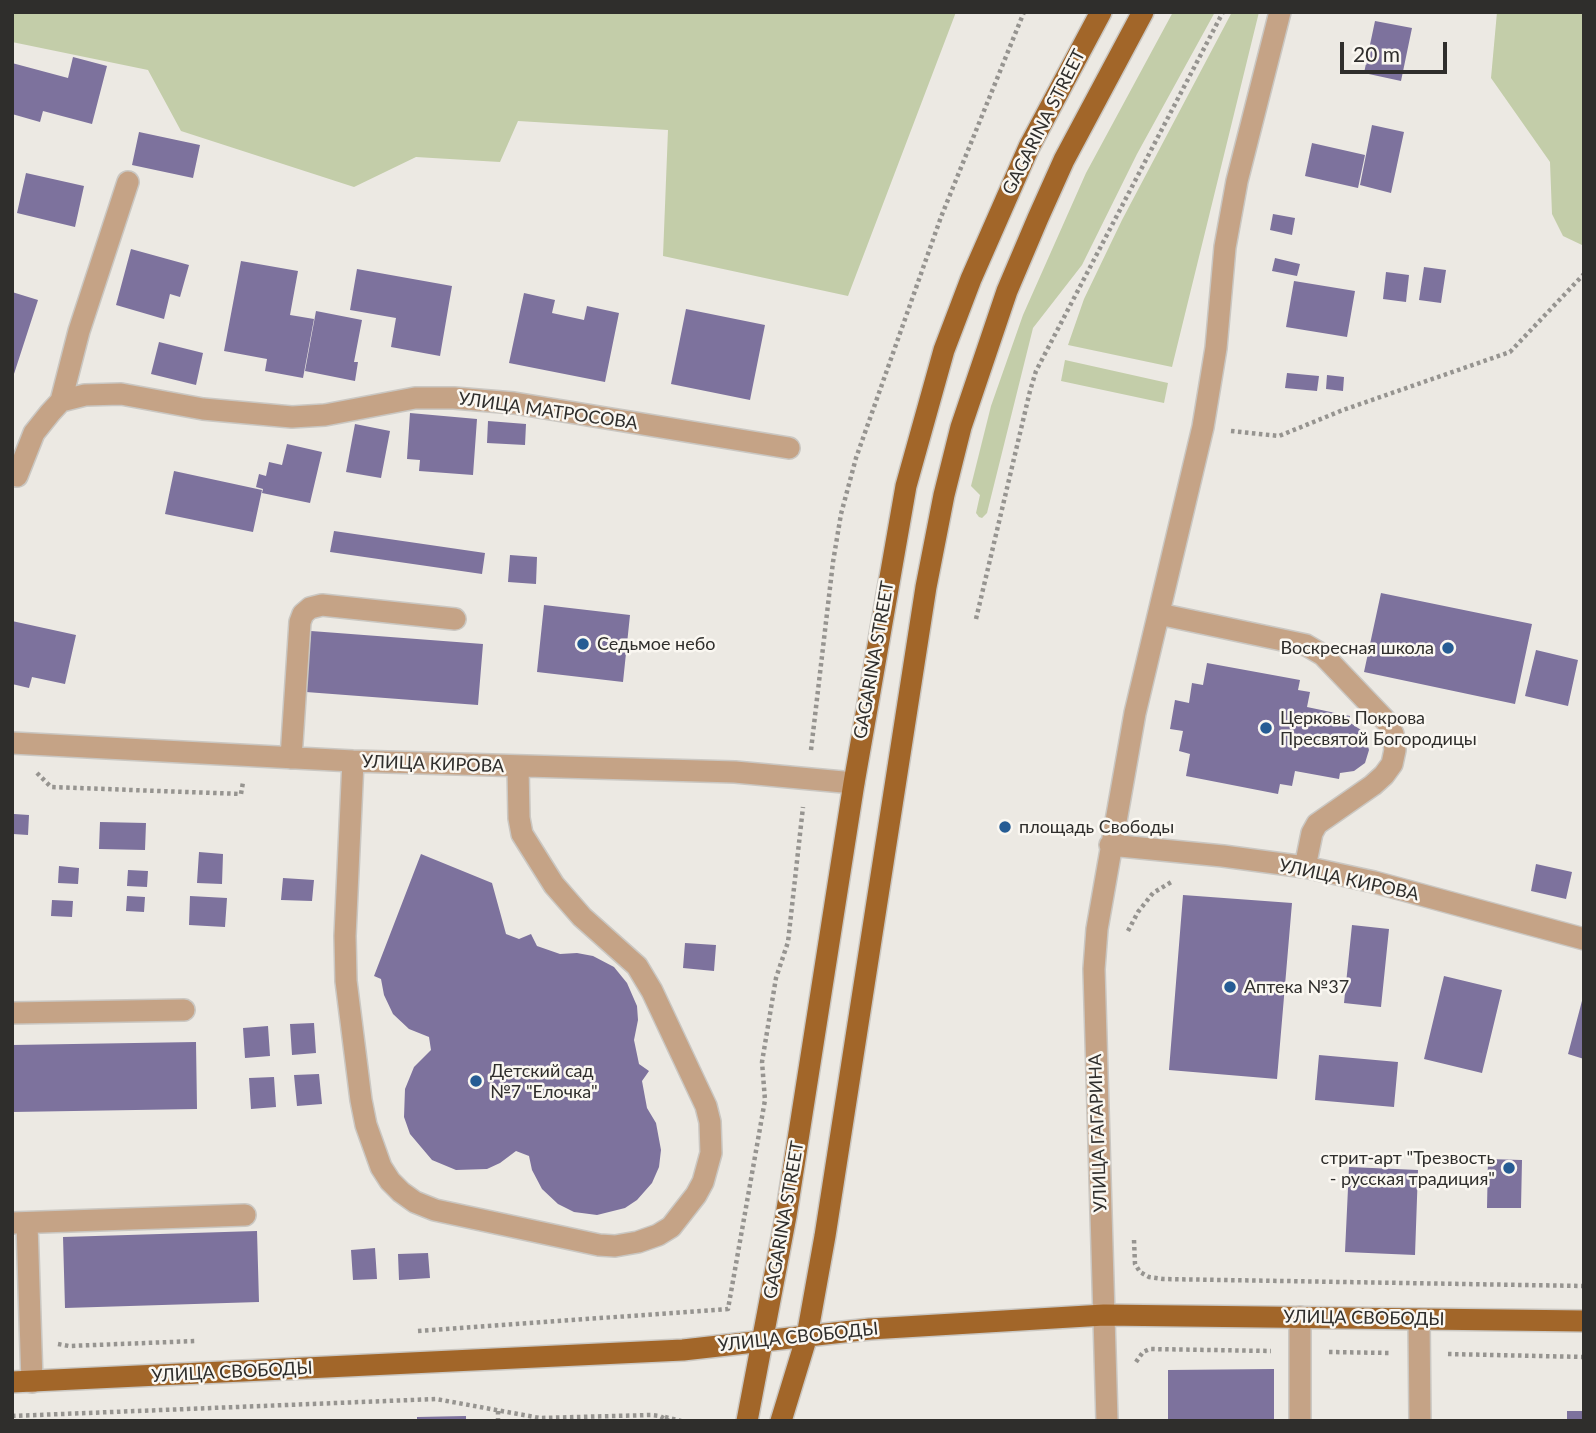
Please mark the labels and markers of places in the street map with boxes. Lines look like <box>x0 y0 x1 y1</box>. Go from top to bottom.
place label: Седьмое небо <box>597 633 715 655</box>
marker: Седьмое небо <box>575 636 591 652</box>
place label: Воскресная школа <box>1280 637 1434 659</box>
marker: Воскресная школа <box>1440 640 1456 656</box>
place label: Церковь Покрова Пресвятой Богородицы <box>1280 707 1477 750</box>
marker: Церковь Покрова Пресвятой Богородицы <box>1258 720 1274 736</box>
place label: площадь Свободы <box>1019 816 1174 838</box>
marker: площадь Свободы <box>997 819 1013 835</box>
place label: Аптека №37 <box>1244 976 1349 998</box>
marker: Аптека №37 <box>1222 979 1238 995</box>
place label: Детский сад №7 "Елочка" <box>490 1060 598 1102</box>
marker: Детский сад №7 "Елочка" <box>468 1073 484 1089</box>
place label: стрит-арт "Трезвость - русская традиция" <box>1321 1147 1495 1190</box>
marker: стрит-арт "Трезвость - русская традиция" <box>1501 1160 1517 1176</box>

